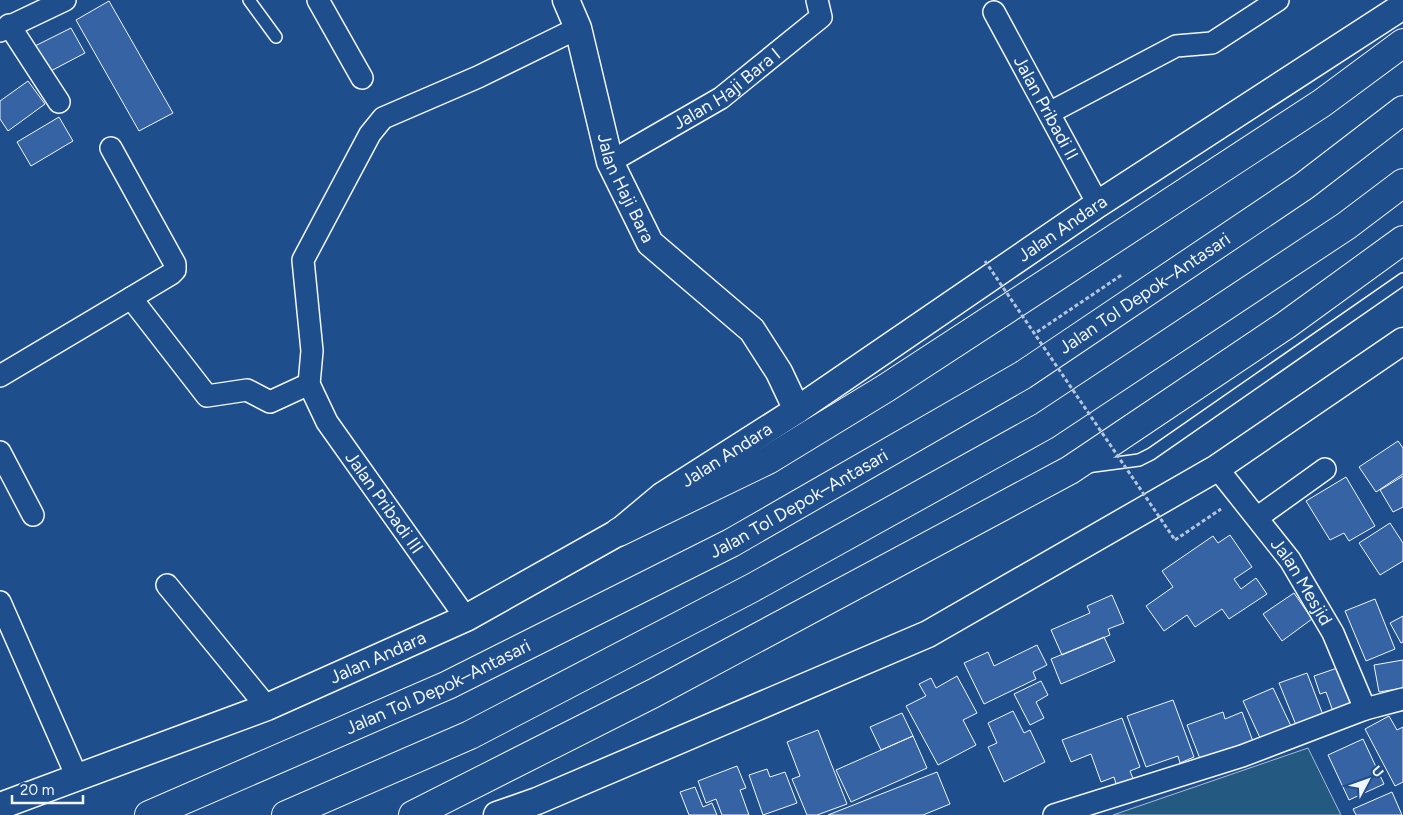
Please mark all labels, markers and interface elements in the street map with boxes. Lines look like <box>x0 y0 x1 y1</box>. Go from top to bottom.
street label: Jalan Haji Bara I <box>669 43 785 134</box>
street label: Jalan Pribadi II <box>1009 52 1083 164</box>
street label: Jalan Haji Bara <box>593 131 659 246</box>
street label: Jalan Andara <box>1014 190 1111 267</box>
street label: Jalan Tol Depok–Antasari <box>1055 228 1234 359</box>
street label: Jalan Andara <box>677 418 776 492</box>
street label: Jalan Tol Depok–Antasari <box>706 444 892 563</box>
street label: Jalan Pribadi III <box>340 447 428 558</box>
street label: Jalan Mesjid <box>1266 534 1337 629</box>
street label: Jalan Andara <box>326 626 429 689</box>
street label: Jalan Tol Depok–Antasari <box>342 634 534 739</box>
north arrow <box>1343 755 1393 805</box>
text: U <box>1368 763 1387 781</box>
scale bar <box>12 772 84 804</box>
text: 20 m <box>20 781 54 799</box>

